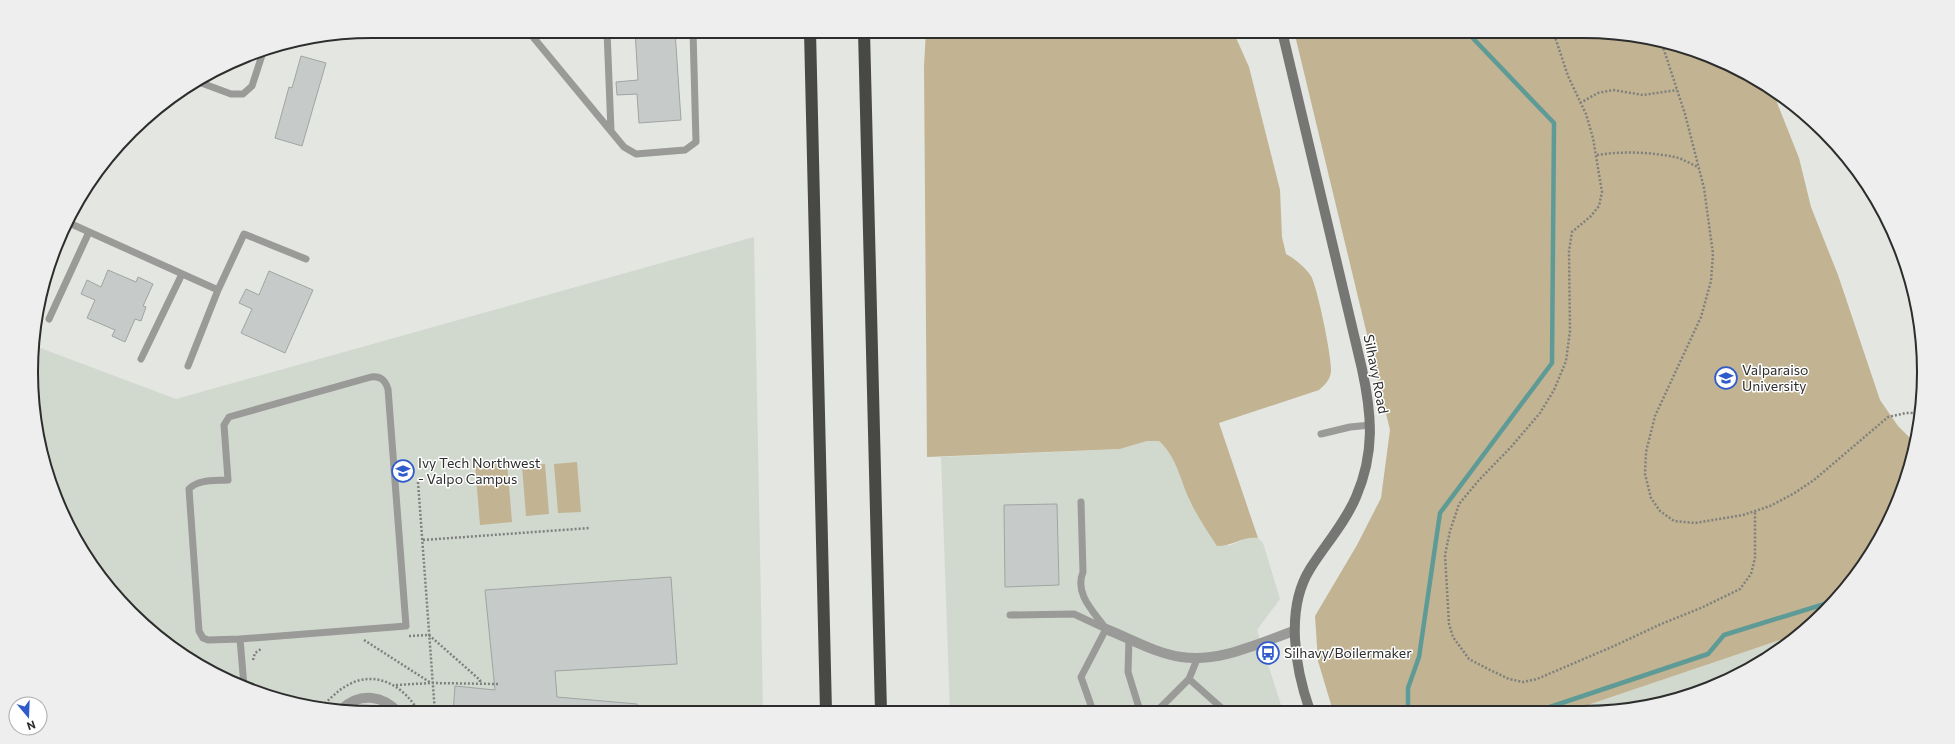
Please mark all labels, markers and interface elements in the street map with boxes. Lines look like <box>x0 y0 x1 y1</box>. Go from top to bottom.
street label: Silhavy Road <box>1360 333 1393 415</box>
place label: Valparaiso University <box>1742 361 1808 394</box>
school or university icon: Valparaiso University <box>1713 365 1739 391</box>
place label: Ivy Tech Northwest - Valpo Campus <box>418 454 541 487</box>
school or university icon: Ivy Tech Northwest - Valpo Campus <box>390 458 416 484</box>
bus stop icon: Silhavy/Boilermaker <box>1255 640 1281 666</box>
place label: Silhavy/Boilermaker <box>1284 644 1412 661</box>
north arrow <box>8 696 48 736</box>
text: N <box>25 718 37 733</box>

